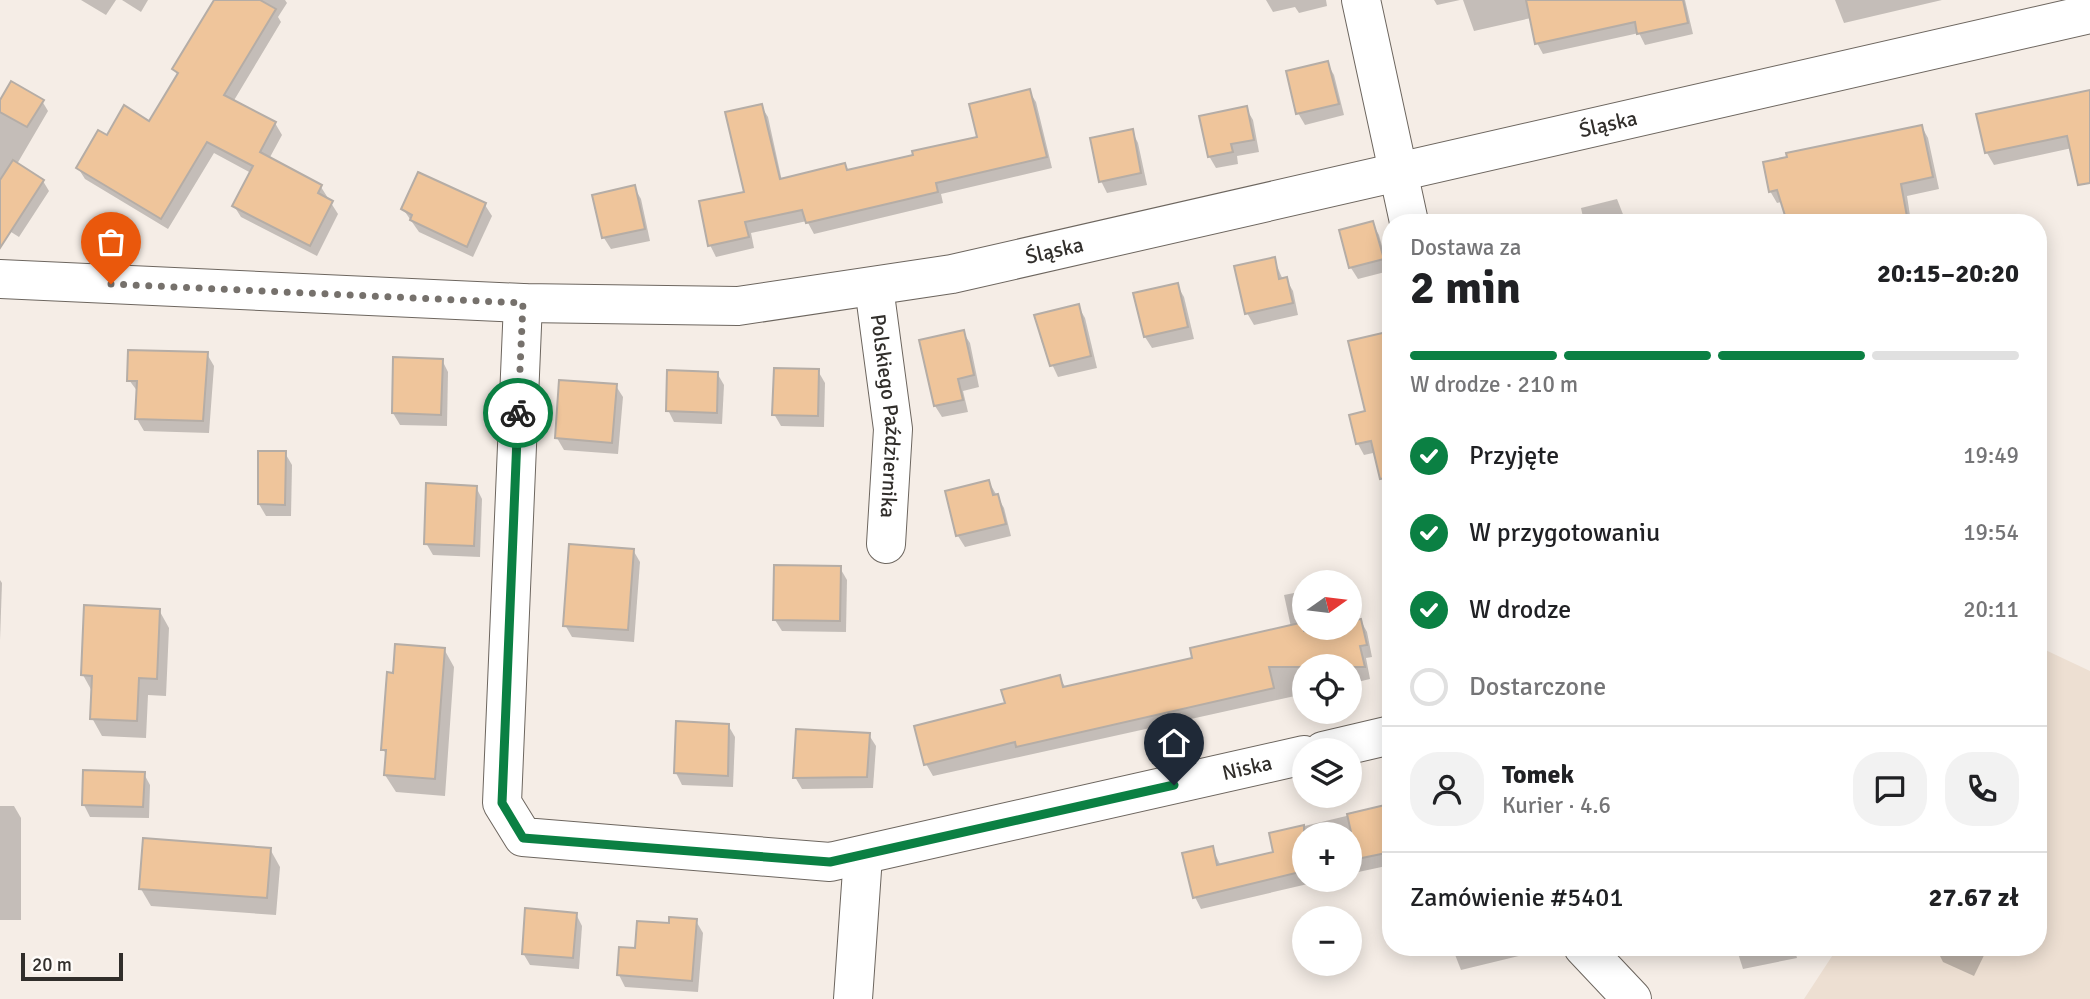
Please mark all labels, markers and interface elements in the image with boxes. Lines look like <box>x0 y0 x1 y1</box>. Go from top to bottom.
street label: Śląska <box>1576 105 1640 143</box>
pin <box>81 212 141 284</box>
icon: bag <box>92 223 130 261</box>
street label: Śląska <box>1023 231 1086 270</box>
text: Dostawa za <box>1410 233 1521 262</box>
text: 20:15–20:20 <box>1877 258 2019 290</box>
text: 2 min <box>1410 260 1521 316</box>
street label: Polskiego Października <box>865 312 906 519</box>
text: W drodze · 210 m <box>1410 370 1578 399</box>
courier <box>483 378 553 448</box>
icon: bike <box>499 394 537 432</box>
icon: check <box>1410 437 1448 475</box>
text: Przyjęte <box>1469 440 1559 472</box>
text: 19:49 <box>1963 441 2019 470</box>
icon: check <box>1410 514 1448 552</box>
text: W przygotowaniu <box>1469 517 1660 549</box>
text: 19:54 <box>1963 518 2019 547</box>
north arrow <box>1292 570 1362 640</box>
map controls <box>1292 570 1362 976</box>
icon: check <box>1410 591 1448 629</box>
text: W drodze <box>1469 594 1571 626</box>
text: 20:11 <box>1963 595 2019 624</box>
button: locate <box>1292 654 1362 724</box>
text: Dostarczone <box>1469 671 1606 703</box>
pin <box>1144 713 1204 785</box>
icon: home <box>1155 724 1193 762</box>
button: layers <box>1292 738 1362 808</box>
street label: Niska <box>1220 750 1275 786</box>
button: person <box>1410 752 1484 826</box>
button: chat <box>1853 752 1927 826</box>
button: phone <box>1945 752 2019 826</box>
text: Tomek <box>1502 759 1574 791</box>
text: Kurier · 4.6 <box>1502 791 1611 820</box>
button: + <box>1292 822 1362 892</box>
text: Zamówienie #5401 <box>1410 882 1623 914</box>
text: 27.67 zł <box>1928 882 2019 914</box>
button: − <box>1292 906 1362 976</box>
scale bar <box>21 950 122 982</box>
text: 20 m <box>32 953 72 977</box>

